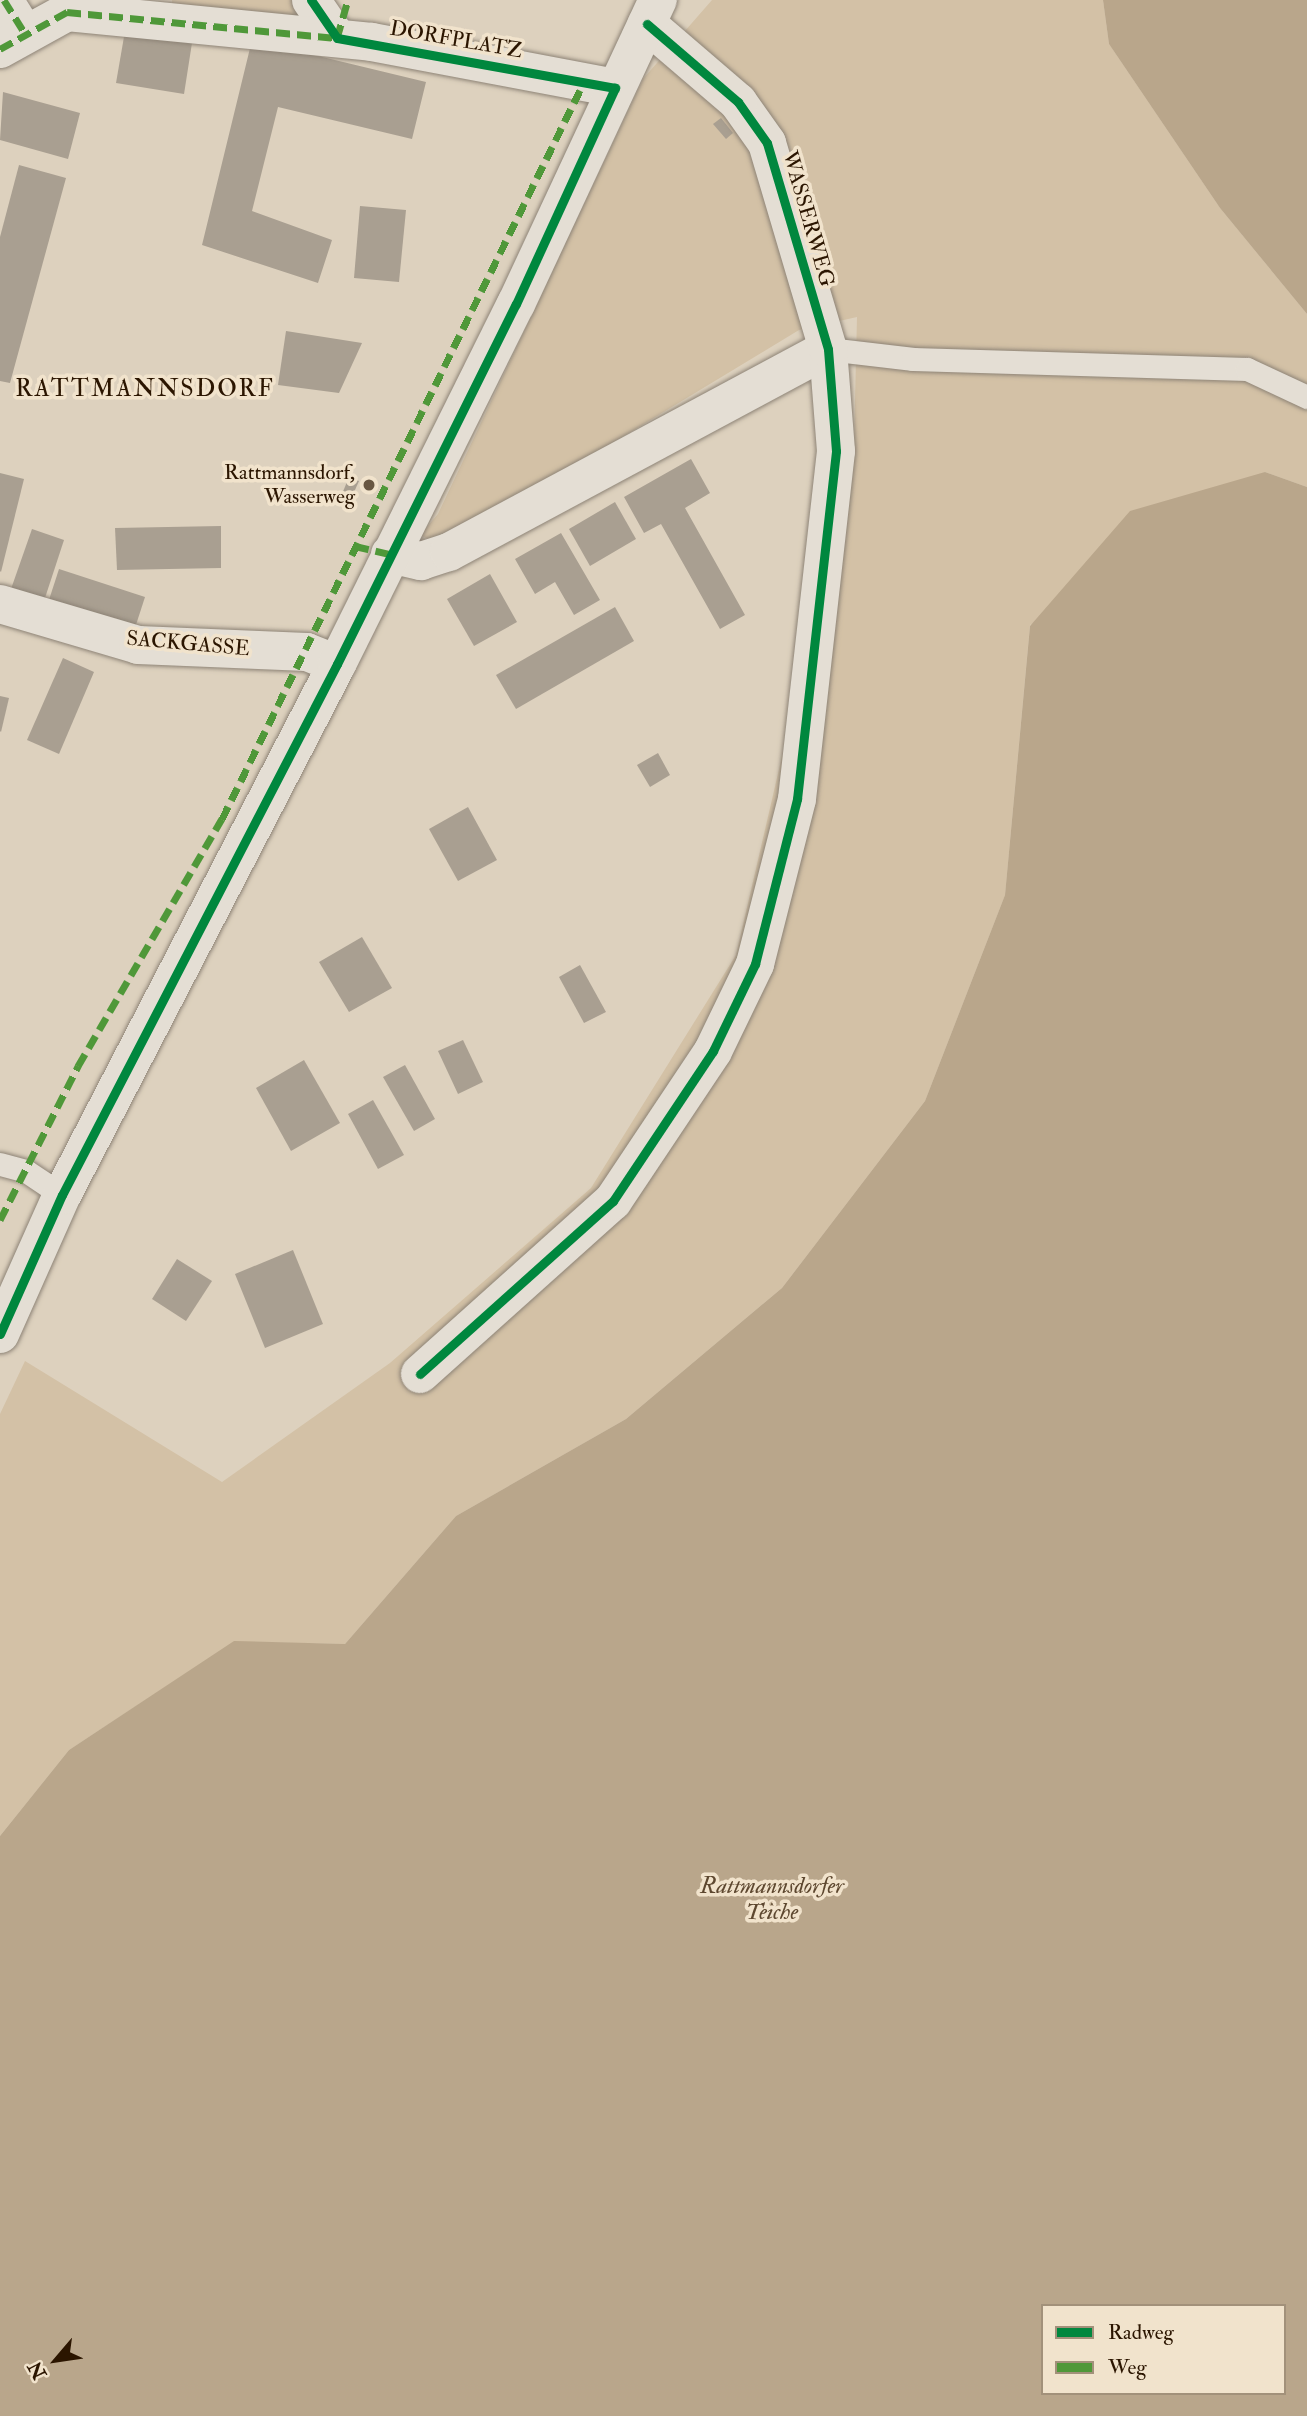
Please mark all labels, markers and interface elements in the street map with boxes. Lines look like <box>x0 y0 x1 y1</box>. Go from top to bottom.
street label: DORFPLATZ <box>388 16 524 64</box>
street label: WASSERWEG <box>777 148 839 290</box>
district label: RATTMANNSDORF <box>17 375 273 403</box>
place label: Rattmannsdorf, Wasserweg <box>224 460 355 510</box>
marker: Rattmannsdorf, Wasserweg <box>361 477 377 493</box>
street label: SACKGASSE <box>125 626 251 662</box>
water label: Rattmannsdorfer Teiche <box>700 1872 844 1926</box>
legend <box>1041 2304 1286 2395</box>
text: Radweg <box>1108 2319 1174 2346</box>
north arrow <box>21 2325 91 2395</box>
text: Weg <box>1108 2354 1147 2381</box>
text: N <box>23 2357 52 2383</box>

